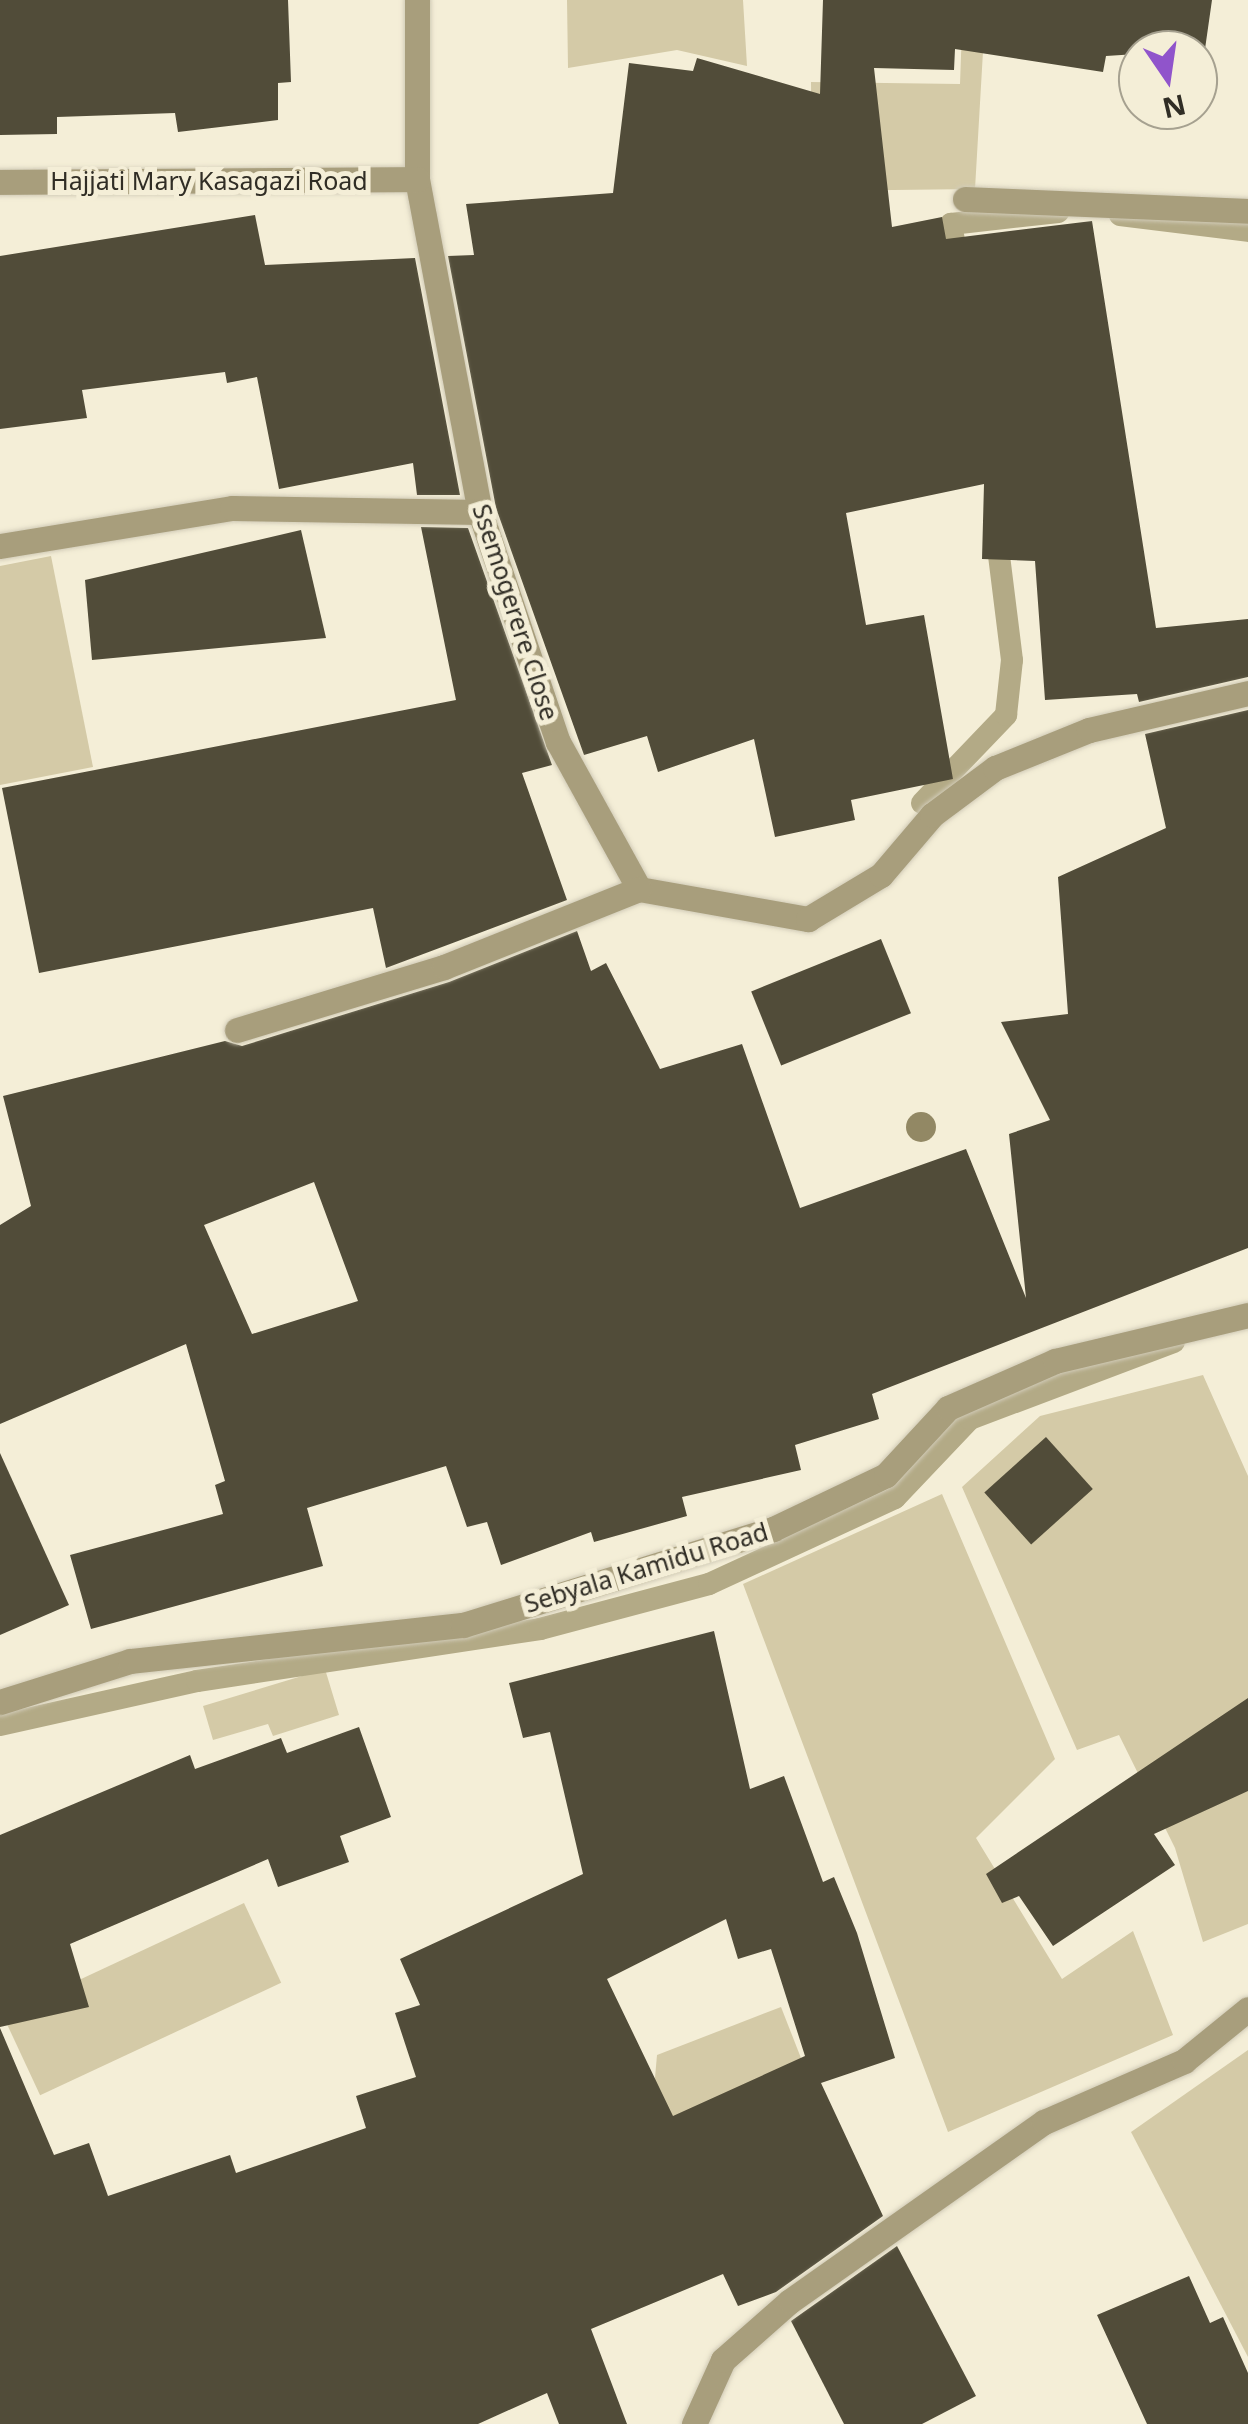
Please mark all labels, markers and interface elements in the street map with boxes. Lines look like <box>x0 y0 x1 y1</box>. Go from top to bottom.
north arrow <box>1118 30 1218 130</box>
text: N <box>1159 86 1190 128</box>
street label: Hajjati Mary Kasagazi Road <box>50 165 368 195</box>
street label: Ssemogerere Close <box>467 500 565 724</box>
street label: Sebyala Kamidu Road <box>521 1516 771 1618</box>

